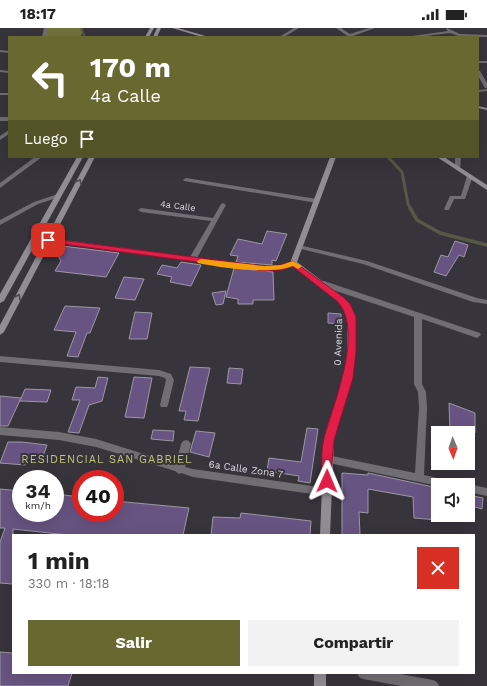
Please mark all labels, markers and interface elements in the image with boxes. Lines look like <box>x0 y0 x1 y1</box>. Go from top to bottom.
text: 18:17 <box>20 5 56 23</box>
text: 170 m <box>90 51 171 84</box>
icon: left <box>24 52 76 104</box>
text: 4a Calle <box>90 85 161 106</box>
icon: arrive <box>76 128 98 150</box>
text: Luego <box>24 130 68 148</box>
one-way arrow <box>74 179 81 186</box>
street label: 4a Calle <box>160 199 196 213</box>
pin <box>31 223 65 257</box>
icon: arrive <box>37 229 59 251</box>
one-way arrow <box>13 294 21 302</box>
street label: 0 Avenida <box>332 318 344 366</box>
north arrow <box>431 426 475 470</box>
map controls <box>431 426 475 522</box>
district label: RESIDENCIAL SAN GABRIEL <box>21 453 193 466</box>
street label: 6a Calle Zona 7 <box>208 458 284 480</box>
position arrow <box>306 460 348 502</box>
speed limit sign: 40 <box>72 470 124 522</box>
button: sound <box>431 478 475 522</box>
text: 34 <box>26 479 50 503</box>
text: km/h <box>25 500 51 511</box>
text: 1 min <box>28 547 90 575</box>
button: close <box>417 547 459 589</box>
text: 330 m · 18:18 <box>28 576 110 591</box>
button: Salir <box>28 620 240 666</box>
button: Compartir <box>248 620 459 666</box>

